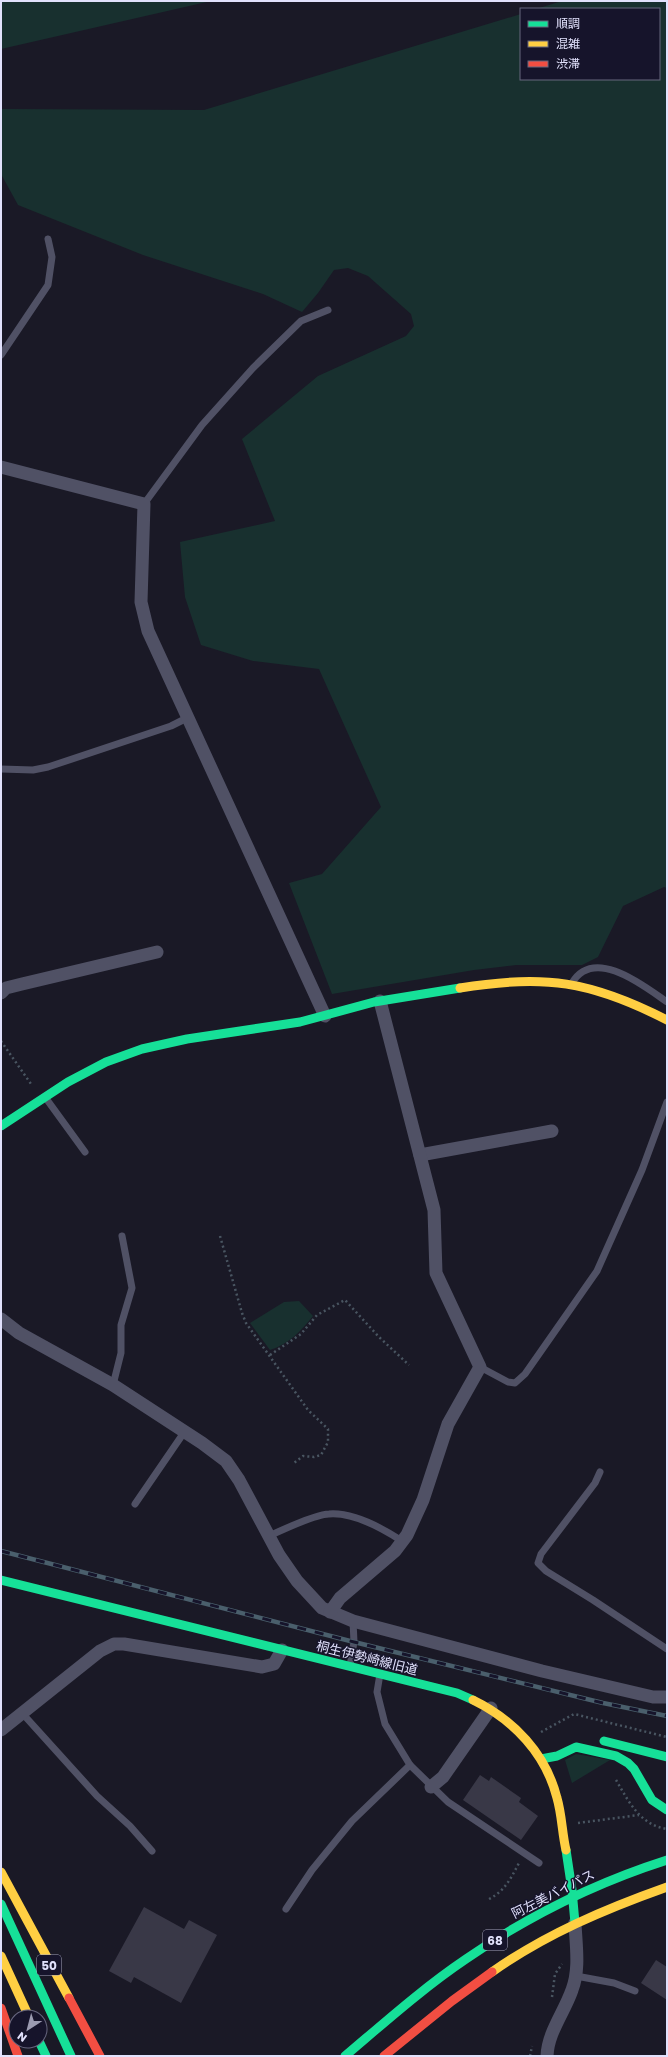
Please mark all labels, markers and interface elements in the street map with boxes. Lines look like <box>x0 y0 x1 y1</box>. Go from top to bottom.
legend <box>520 8 660 80</box>
text: 順調 <box>556 15 580 32</box>
text: 混雑 <box>556 35 580 52</box>
text: 渋滞 <box>556 55 580 72</box>
street label: 桐生伊勢崎線旧道 <box>314 1636 420 1680</box>
street label: 阿左美バイパス <box>508 1865 598 1923</box>
road number: 68 <box>483 1930 507 1950</box>
road number: 50 <box>37 1955 61 1975</box>
north arrow <box>8 2009 48 2049</box>
text: N <box>14 2028 30 2046</box>

